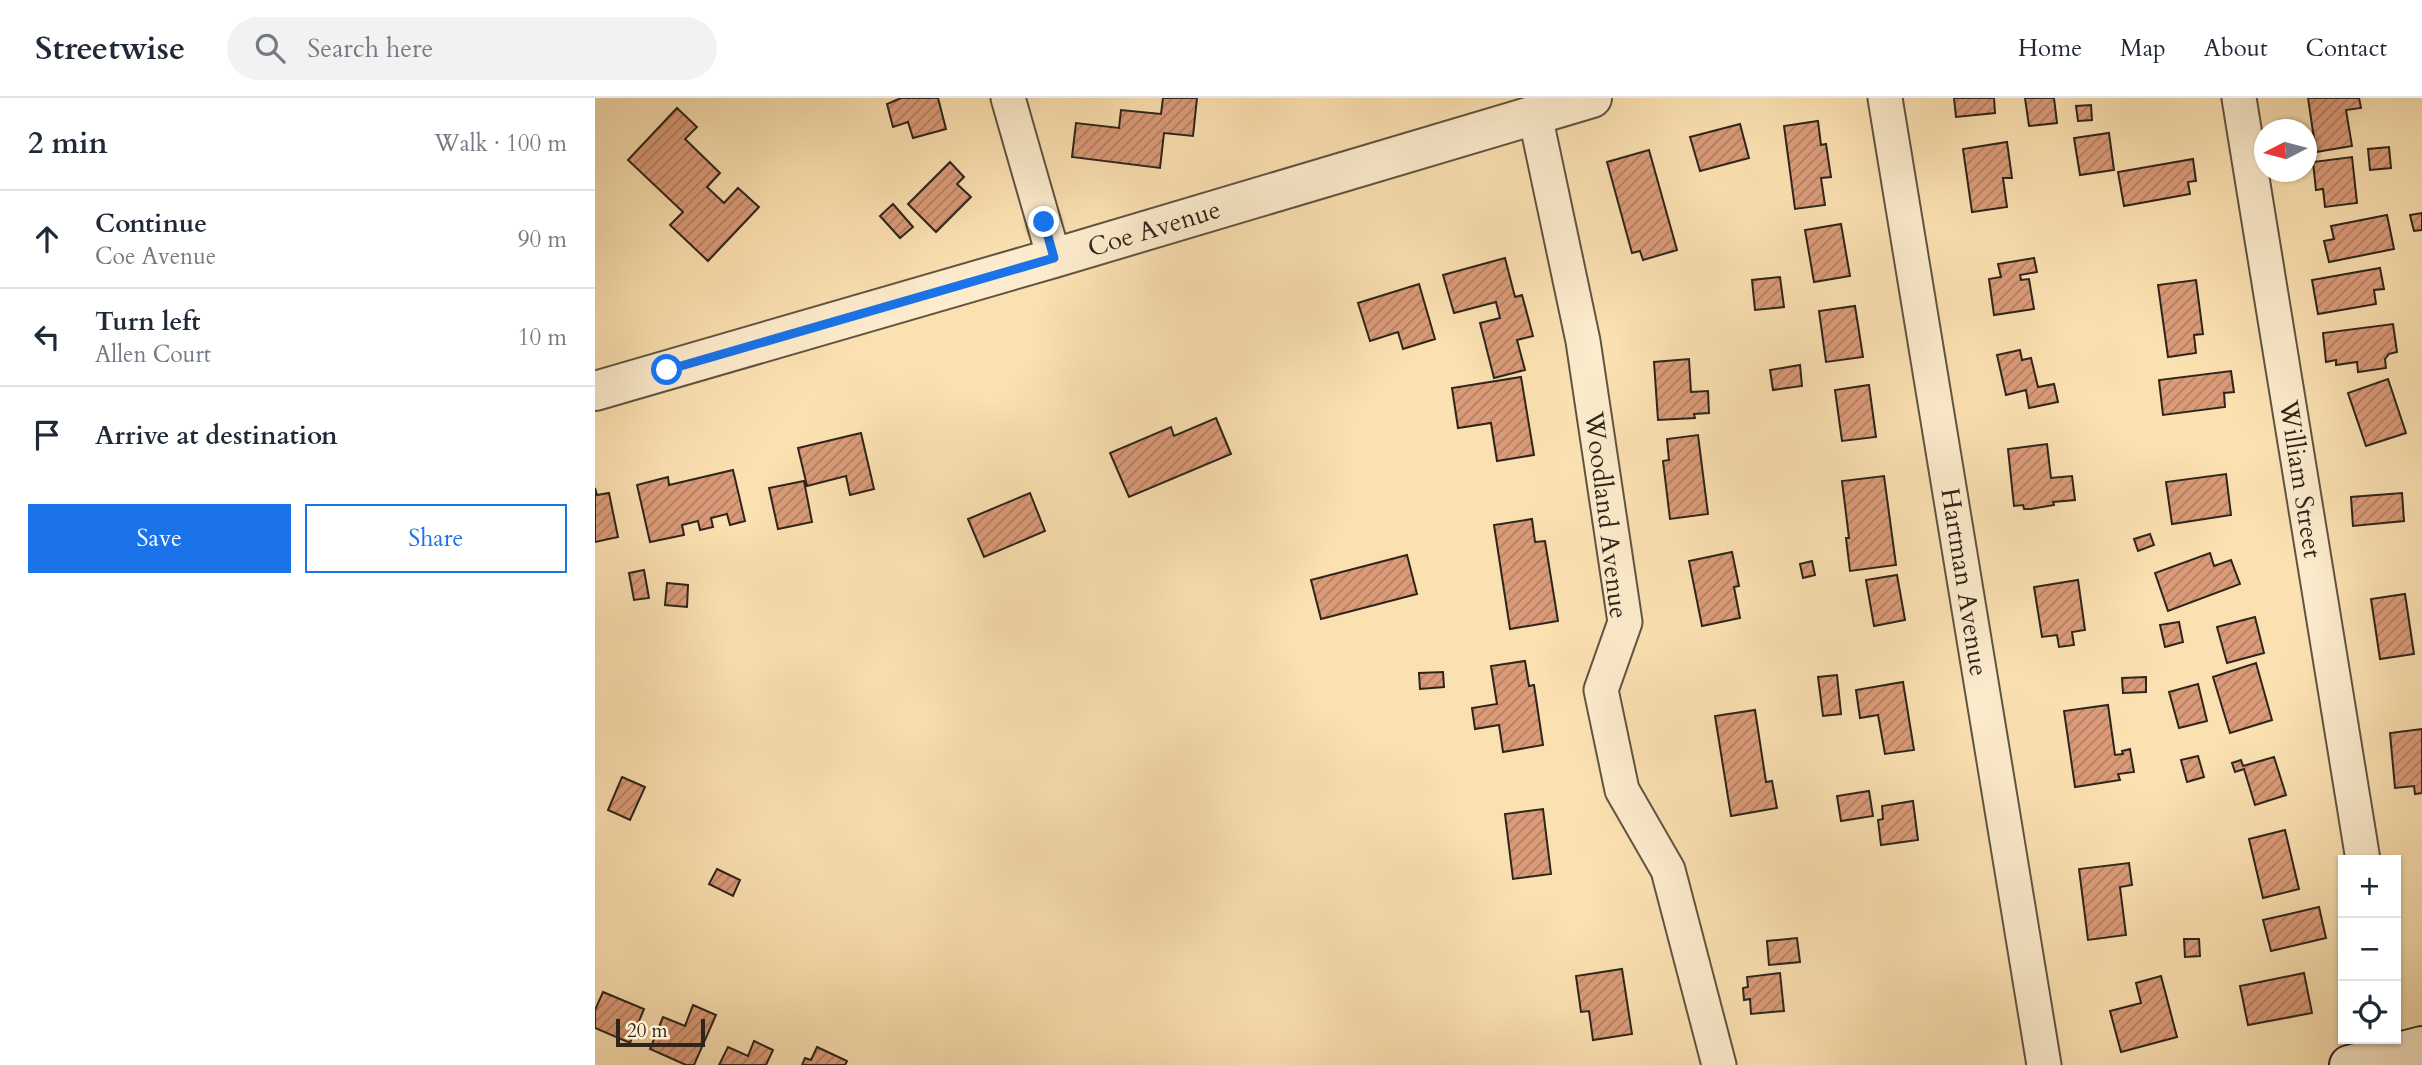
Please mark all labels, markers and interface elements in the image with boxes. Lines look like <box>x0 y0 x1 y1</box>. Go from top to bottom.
search box <box>227 17 717 80</box>
text: Streetwise <box>35 26 185 71</box>
icon: search <box>251 29 289 67</box>
text: Search here <box>307 31 433 66</box>
text: Home <box>2018 32 2082 65</box>
text: Map <box>2120 32 2166 65</box>
text: About <box>2204 32 2268 65</box>
text: Contact <box>2306 32 2387 65</box>
north arrow <box>2254 119 2317 182</box>
text: 2 min <box>28 123 108 164</box>
text: Walk · 100 m <box>434 128 567 159</box>
street label: Coe Avenue <box>1084 192 1225 265</box>
text: Continue <box>95 206 207 241</box>
route end <box>1028 206 1059 237</box>
icon: ahead <box>28 220 66 258</box>
text: 90 m <box>518 224 567 255</box>
text: Coe Avenue <box>95 241 216 272</box>
text: Turn left <box>95 304 200 339</box>
icon: left <box>28 318 66 356</box>
text: 10 m <box>518 322 567 353</box>
text: Allen Court <box>95 339 211 370</box>
route start <box>651 354 682 385</box>
street label: William Street <box>2271 397 2330 560</box>
street label: Woodland Avenue <box>1576 409 1637 621</box>
icon: arrive <box>28 416 66 454</box>
text: Arrive at destination <box>95 418 338 453</box>
street label: Hartman Avenue <box>1932 486 1997 679</box>
button: Save <box>28 504 291 573</box>
button: Share <box>305 504 567 573</box>
map controls <box>2338 855 2401 1044</box>
button: + <box>2338 855 2401 918</box>
button: − <box>2338 918 2401 981</box>
button: locate <box>2338 981 2401 1044</box>
scale bar <box>616 1016 705 1048</box>
text: 20 m <box>627 1018 668 1044</box>

